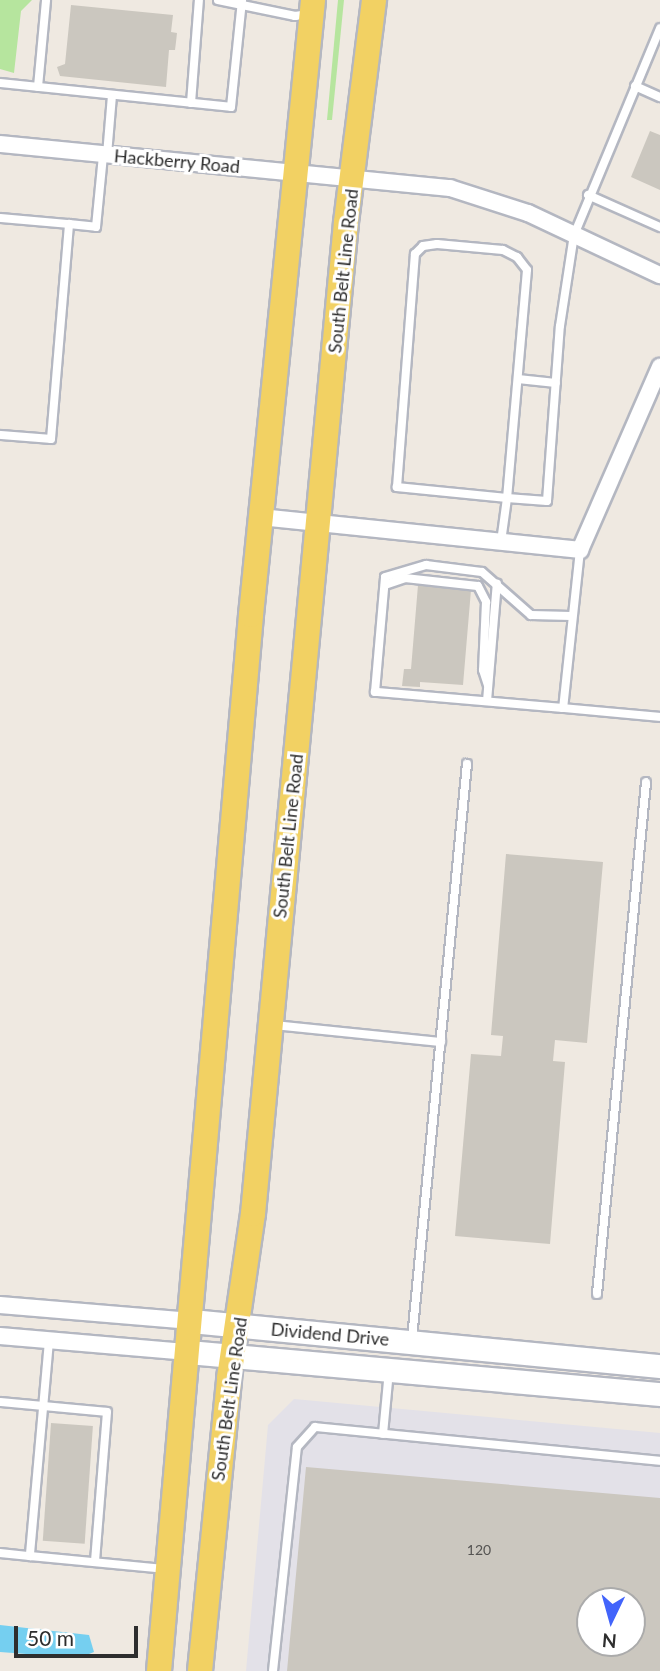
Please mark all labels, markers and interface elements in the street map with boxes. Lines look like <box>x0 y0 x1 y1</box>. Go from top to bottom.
street label: Hackberry Road <box>113 145 241 177</box>
street label: South Belt Line Road <box>324 188 362 354</box>
street label: South Belt Line Road <box>269 753 307 919</box>
street label: South Belt Line Road <box>207 1316 251 1482</box>
street label: Dividend Drive <box>270 1318 390 1350</box>
house number: 120 <box>467 1542 491 1558</box>
north arrow <box>576 1587 646 1657</box>
scale bar <box>18 1612 142 1656</box>
text: 50 m <box>27 1625 74 1650</box>
text: N <box>601 1629 618 1654</box>

